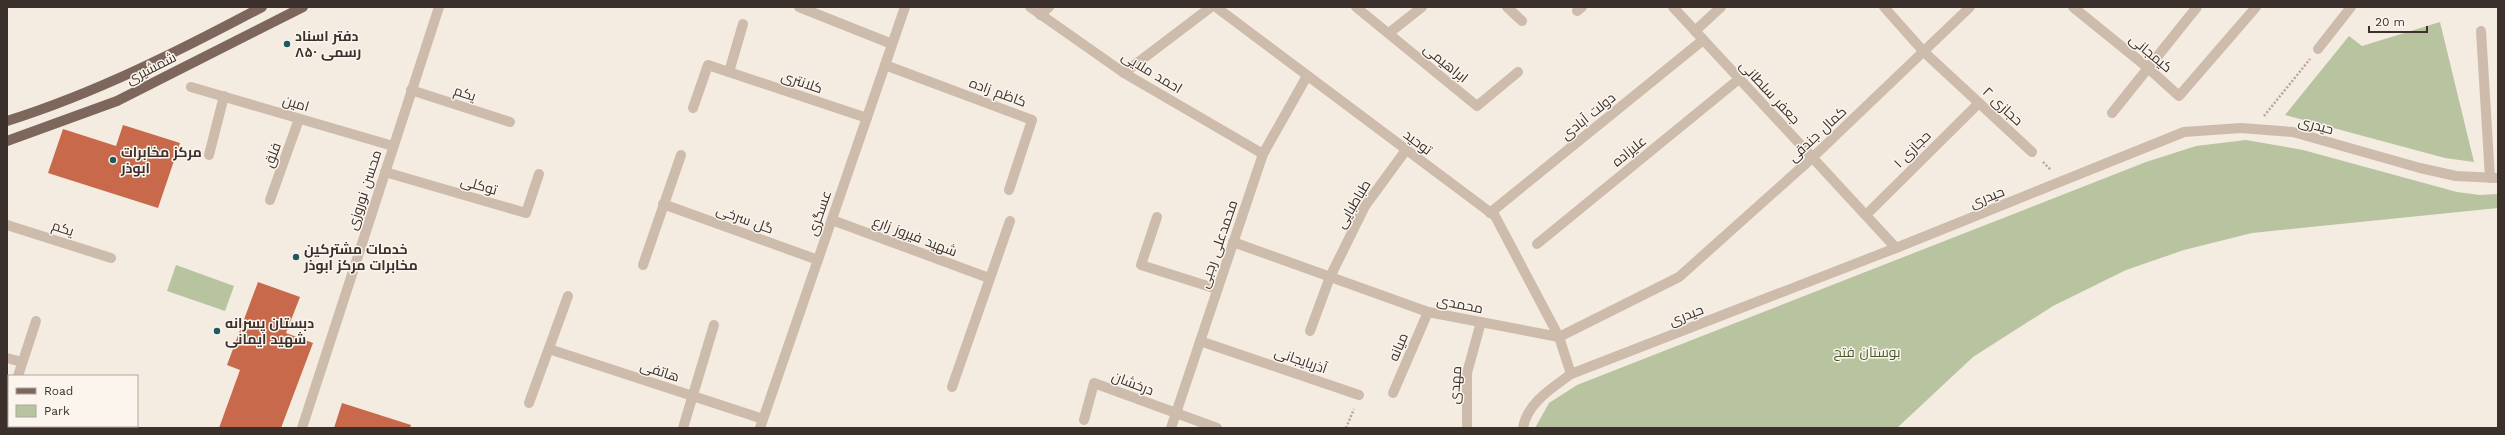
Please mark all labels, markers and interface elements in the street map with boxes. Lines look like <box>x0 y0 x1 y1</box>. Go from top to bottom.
scale bar <box>2369 8 2427 34</box>
text: 20 m <box>2375 15 2405 29</box>
place label: دفتر اسناد رسمی ۸۵۰ <box>295 28 361 61</box>
street label: کیمجانی <box>2126 30 2176 76</box>
marker: دفتر اسناد رسمی ۸۵۰ <box>282 39 292 49</box>
street label: ابراهیمی <box>1421 40 1471 86</box>
street label: احمد ملایی <box>1119 48 1185 96</box>
street label: شمشیری <box>123 49 179 87</box>
street label: جعفر سلطانی <box>1736 57 1804 127</box>
street label: کلانتری <box>779 67 825 97</box>
street label: کاظم زاده <box>967 74 1029 112</box>
street label: یکم <box>451 82 478 106</box>
street label: حجازی ۲ <box>1980 84 2026 128</box>
street label: دولت آبادی <box>1558 89 1618 143</box>
street label: امین <box>281 91 311 115</box>
street label: کمال جندقی <box>1785 103 1850 166</box>
street label: حیدری <box>2297 113 2335 137</box>
street label: توحید <box>1401 126 1435 158</box>
street label: حجازی ۱ <box>1890 127 1934 171</box>
street label: علیزاده <box>1609 132 1649 170</box>
street label: فلق <box>260 140 285 170</box>
place label: مرکز مخابرات ابوذر <box>120 144 202 177</box>
street label: محسن نوروزی <box>344 148 384 232</box>
marker: مرکز مخابرات ابوذر <box>108 155 118 165</box>
street label: توکلی <box>459 172 499 198</box>
street label: طباطبایی <box>1332 177 1374 231</box>
street label: حیدری <box>1967 183 2007 211</box>
street label: عسگری <box>804 188 834 238</box>
street label: محمدعلی رجبی <box>1195 198 1241 290</box>
street label: گل سرخی <box>714 201 776 237</box>
street label: شهید فیروز زارع <box>870 213 959 260</box>
street label: یکم <box>49 217 76 241</box>
place label: خدمات مشترکین مخابرات مرکز ابوذر <box>303 241 418 274</box>
marker: خدمات مشترکین مخابرات مرکز ابوذر <box>291 252 301 262</box>
street label: محمدی <box>1435 292 1485 316</box>
street label: حیدری <box>1667 301 1705 329</box>
place label: دبستان پسرانه شهید ایمانی <box>225 315 314 348</box>
marker: دبستان پسرانه شهید ایمانی <box>212 326 222 336</box>
street label: میانه <box>1385 330 1411 364</box>
street label: آذربایجانی <box>1273 344 1330 377</box>
park label: بوستان فتح <box>1833 344 1901 361</box>
street label: هاتفی <box>638 357 682 385</box>
street label: مهدی <box>1446 365 1464 405</box>
street label: درخشان <box>1110 368 1156 398</box>
legend <box>8 375 138 427</box>
text: Road <box>44 384 73 398</box>
text: Park <box>44 404 70 418</box>

